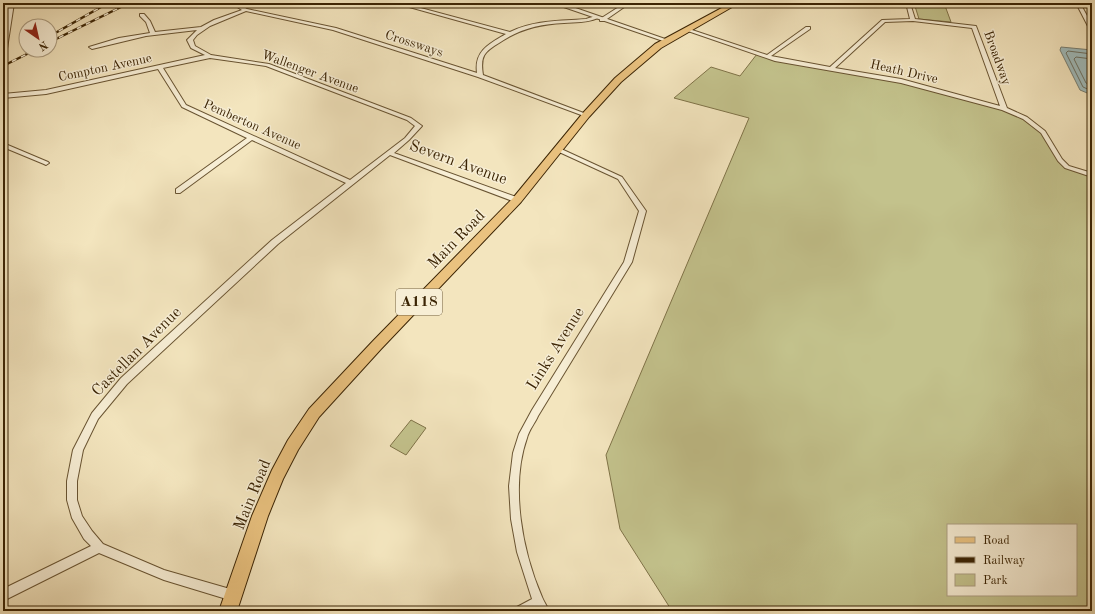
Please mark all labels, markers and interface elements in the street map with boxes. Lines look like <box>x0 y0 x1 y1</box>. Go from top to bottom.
north arrow <box>18 18 58 58</box>
street label: Crossways <box>383 29 445 60</box>
street label: Broadway <box>981 29 1013 87</box>
text: N <box>36 38 49 52</box>
street label: Wallenger Avenue <box>260 48 360 96</box>
street label: Compton Avenue <box>57 52 153 84</box>
street label: Heath Drive <box>869 58 939 86</box>
street label: Pemberton Avenue <box>201 98 303 152</box>
street label: Severn Avenue <box>407 138 509 188</box>
street label: Main Road <box>425 208 489 272</box>
road number: A118 <box>396 289 442 315</box>
street label: Castellan Avenue <box>89 304 185 400</box>
street label: Links Avenue <box>524 305 588 393</box>
street label: Main Road <box>232 458 274 532</box>
legend <box>947 524 1077 596</box>
text: Road <box>983 535 1010 547</box>
text: Railway <box>983 555 1026 567</box>
text: Park <box>983 575 1008 587</box>

